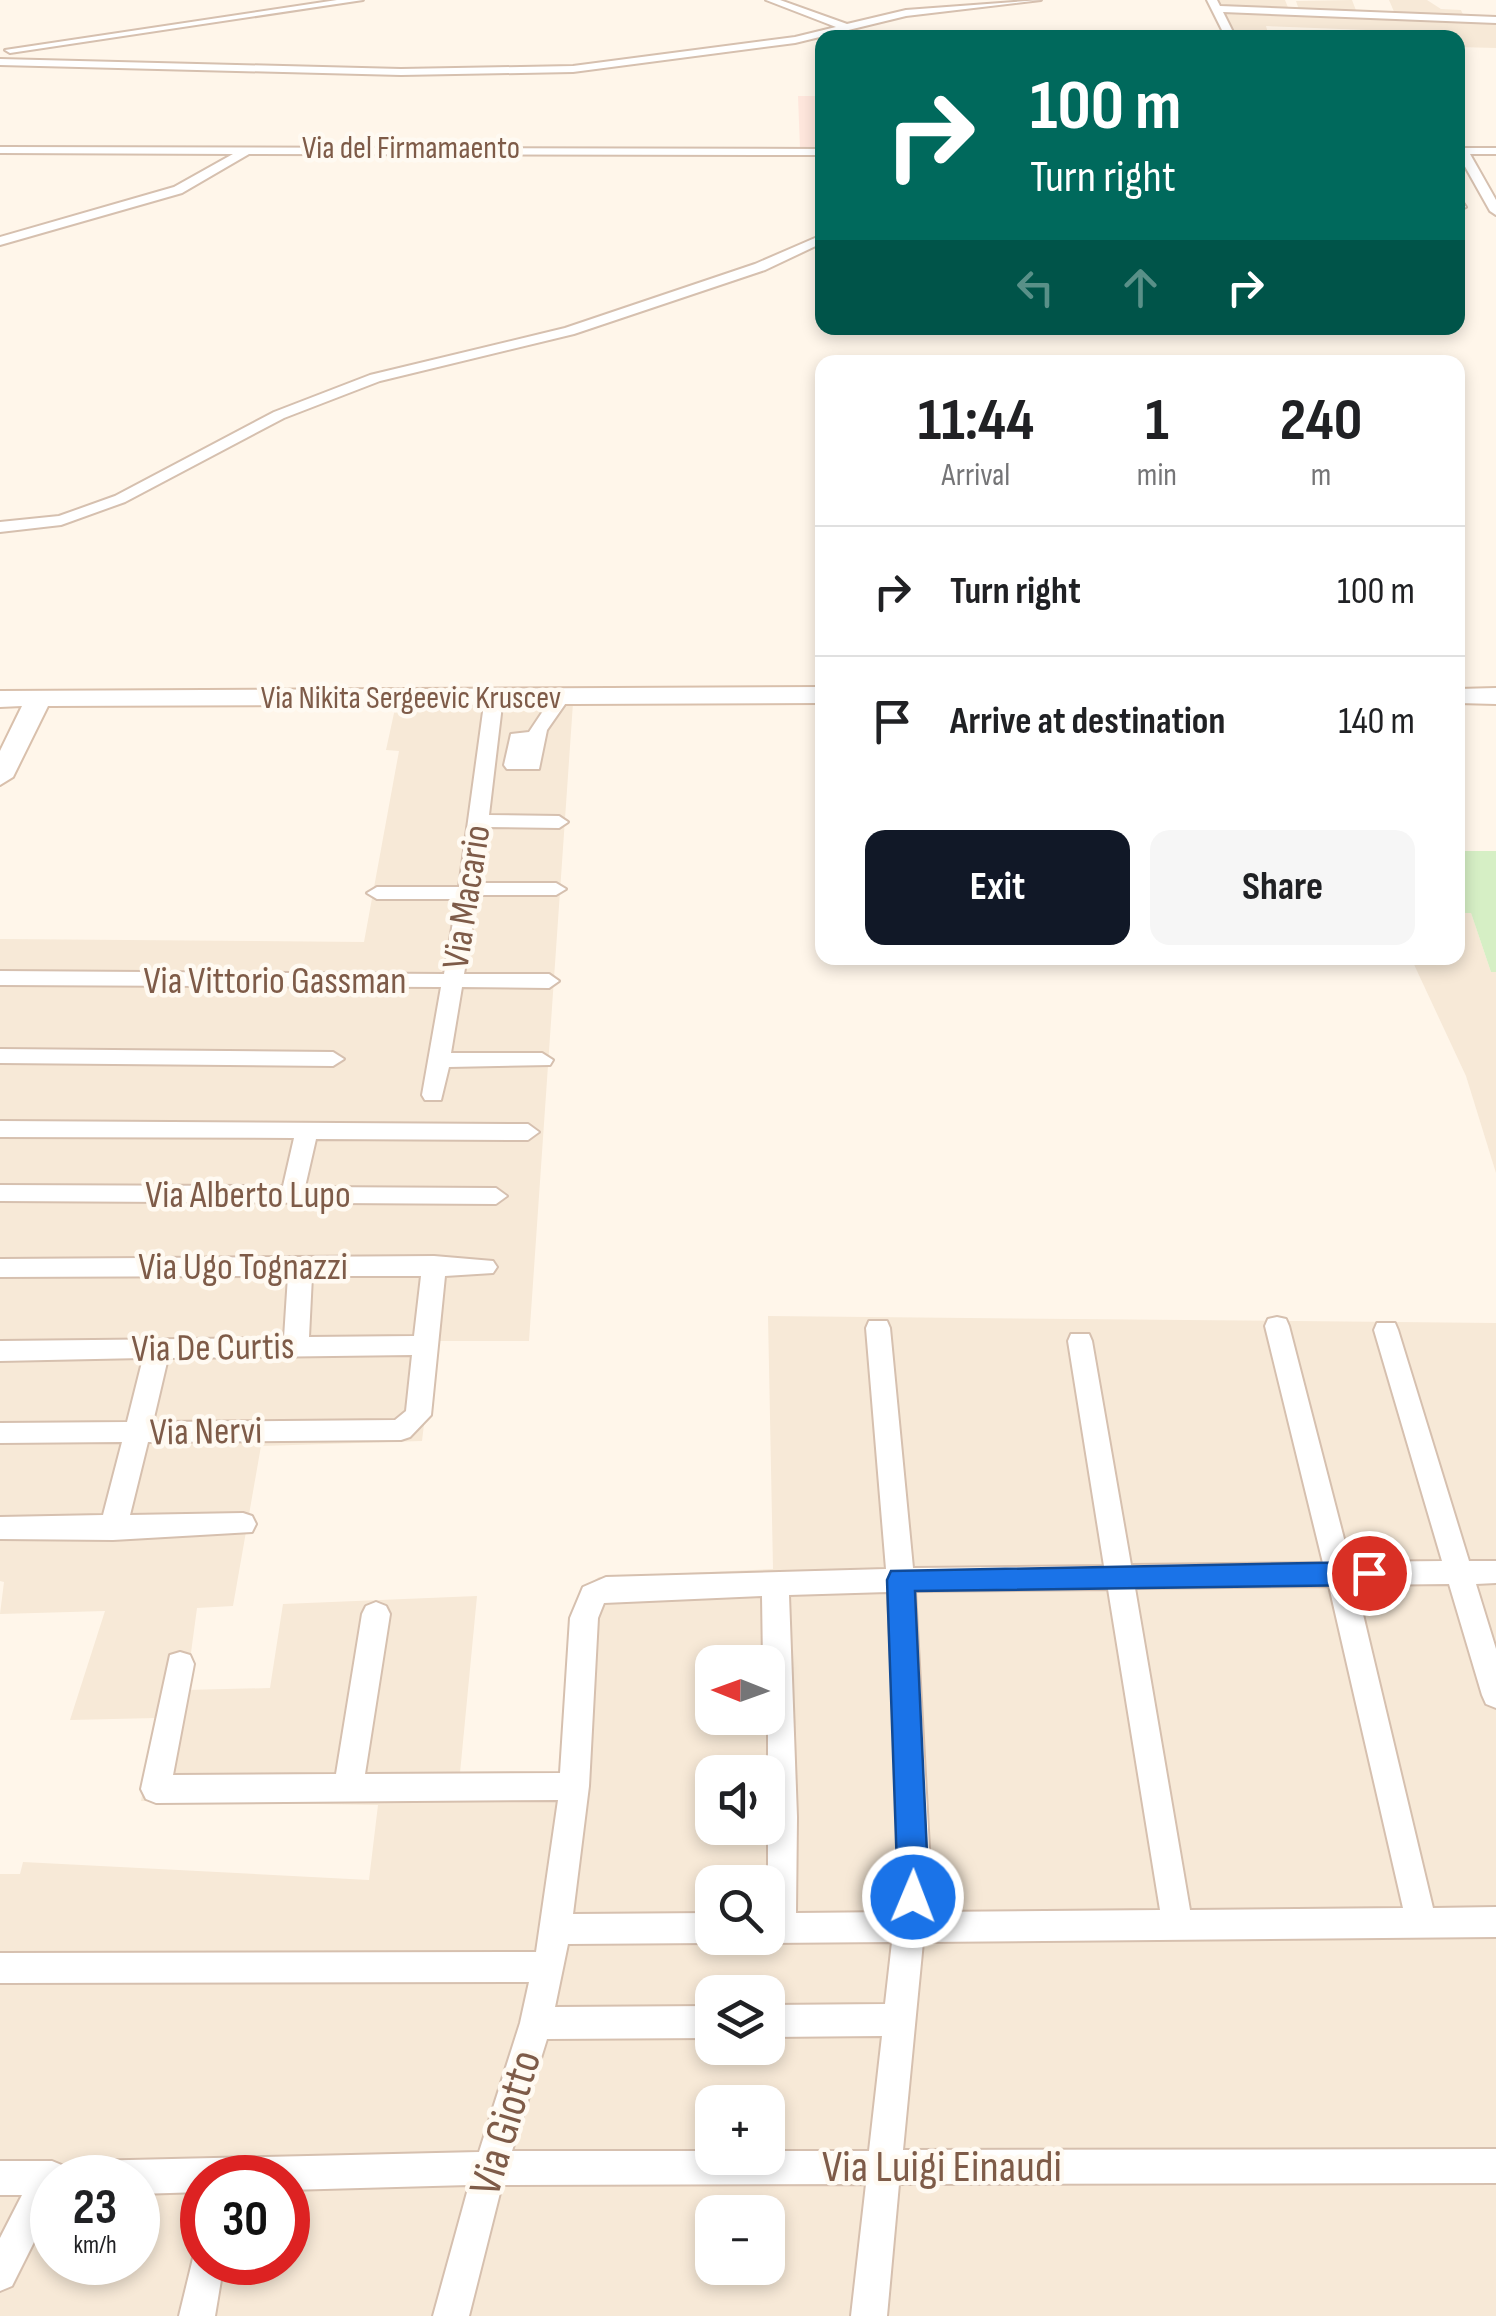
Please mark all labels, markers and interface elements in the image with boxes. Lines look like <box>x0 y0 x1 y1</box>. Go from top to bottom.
text: 100 m <box>1030 65 1181 149</box>
icon: right <box>865 70 995 200</box>
street label: Via del Firmamaento <box>302 129 520 168</box>
text: Turn right <box>1030 150 1176 205</box>
icon: left <box>1008 260 1063 315</box>
icon: ahead <box>1113 260 1168 315</box>
icon: right <box>1218 260 1273 315</box>
text: 11:44 <box>918 385 1034 457</box>
text: 1 <box>1145 385 1169 457</box>
text: 240 <box>1280 385 1362 457</box>
text: Arrival <box>942 456 1010 495</box>
text: min <box>1137 456 1177 495</box>
text: m <box>1311 456 1331 495</box>
icon: right <box>865 564 920 619</box>
text: Turn right <box>950 569 1081 614</box>
text: 100 m <box>1337 569 1415 614</box>
street label: Via Nikita Sergeevic Kruscev <box>261 679 561 718</box>
icon: arrive <box>865 694 920 749</box>
text: Arrive at destination <box>950 699 1225 744</box>
text: 140 m <box>1338 699 1415 744</box>
street label: Via Macario <box>433 822 501 972</box>
button: Exit <box>865 830 1130 945</box>
button: Share <box>1150 830 1415 945</box>
street label: Via Vittorio Gassman <box>144 959 406 1004</box>
street label: Via Alberto Lupo <box>145 1173 351 1218</box>
street label: Via Ugo Tognazzi <box>138 1245 348 1290</box>
street label: Via De Curtis <box>131 1324 295 1372</box>
street label: Via Nervi <box>149 1409 263 1455</box>
pin <box>1327 1531 1412 1616</box>
icon: arrive <box>1342 1546 1397 1601</box>
north arrow <box>695 1645 785 1735</box>
map controls <box>695 1645 785 2285</box>
button: sound <box>695 1755 785 1845</box>
position arrow <box>861 1845 965 1949</box>
button: search <box>695 1865 785 1955</box>
button: layers <box>695 1975 785 2065</box>
street label: Via Giotto <box>458 2044 554 2202</box>
button: + <box>695 2085 785 2175</box>
street label: Via Luigi Einaudi <box>822 2140 1062 2195</box>
speed limit sign: 30 <box>180 2155 310 2285</box>
text: 23 <box>73 2178 117 2238</box>
button: − <box>695 2195 785 2285</box>
text: km/h <box>73 2230 117 2261</box>

